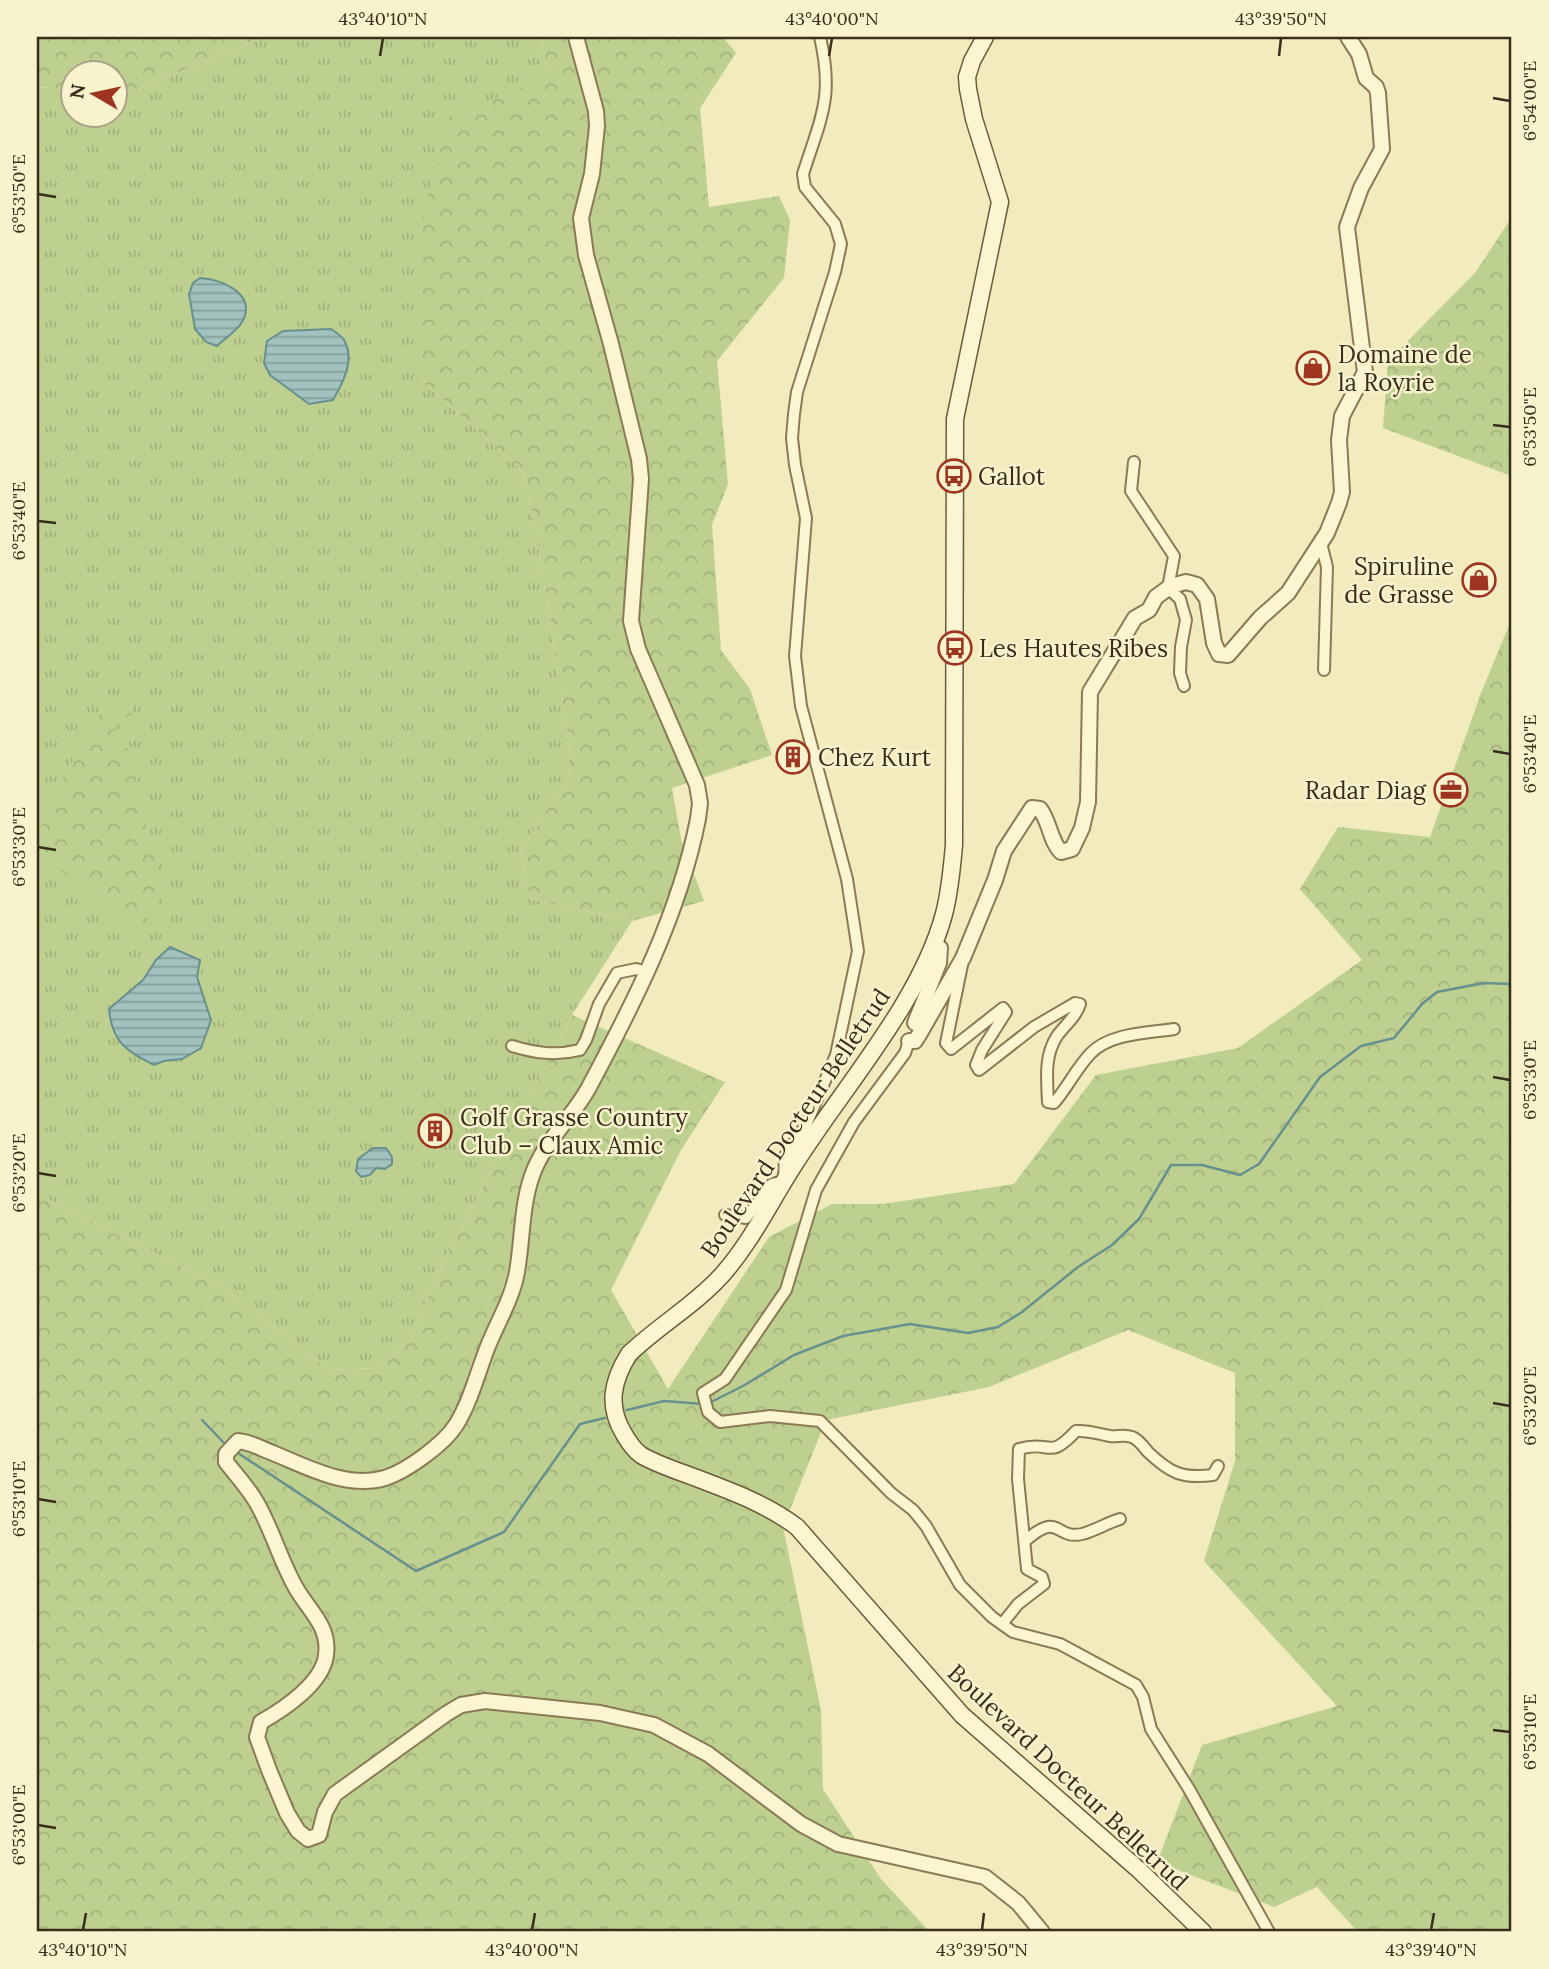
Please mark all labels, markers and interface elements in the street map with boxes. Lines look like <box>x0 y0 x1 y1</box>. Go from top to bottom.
text: 43°40'10"N <box>339 7 427 30</box>
text: 43°40'00"N <box>785 7 879 30</box>
text: 43°39'50"N <box>1235 7 1327 30</box>
north arrow <box>60 60 130 130</box>
text: 6°54'00"E <box>1518 61 1541 141</box>
text: N <box>64 82 90 100</box>
text: 6°53'50"E <box>7 154 30 234</box>
place label: Domaine de la Royrie <box>1338 339 1472 398</box>
shop icon: Domaine de la Royrie <box>1294 349 1332 387</box>
text: 6°53'50"E <box>1518 387 1541 467</box>
bus stop icon: Gallot <box>935 457 973 495</box>
place label: Gallot <box>978 461 1046 492</box>
text: 6°53'40"E <box>7 482 30 560</box>
place label: Spiruline de Grasse <box>1344 551 1454 610</box>
shop icon: Spiruline de Grasse <box>1460 561 1498 599</box>
bus stop icon: Les Hautes Ribes <box>936 629 974 667</box>
place label: Les Hautes Ribes <box>979 633 1168 664</box>
text: 6°53'40"E <box>1518 715 1541 793</box>
building icon: Chez Kurt <box>774 738 812 776</box>
place label: Chez Kurt <box>818 742 932 773</box>
office icon: Radar Diag <box>1432 771 1470 809</box>
place label: Radar Diag <box>1305 775 1427 806</box>
text: 6°53'30"E <box>7 807 30 887</box>
street label: Boulevard Docteur Belletrud <box>693 983 897 1263</box>
text: 6°53'30"E <box>1518 1040 1541 1120</box>
place label: Golf Grasse Country Club – Claux Amic <box>460 1102 688 1161</box>
building icon: Golf Grasse Country Club – Claux Amic <box>416 1112 454 1150</box>
text: 6°53'20"E <box>7 1133 30 1213</box>
text: 6°53'20"E <box>1518 1366 1541 1446</box>
text: 6°53'10"E <box>7 1461 30 1537</box>
street label: Boulevard Docteur Belletrud <box>941 1657 1195 1897</box>
text: 6°53'10"E <box>1518 1694 1541 1770</box>
text: 6°53'00"E <box>7 1784 30 1866</box>
text: 43°40'10"N <box>39 1938 127 1961</box>
text: 43°40'00"N <box>485 1938 579 1961</box>
text: 43°39'50"N <box>936 1938 1028 1961</box>
text: 43°39'40"N <box>1385 1938 1477 1961</box>

